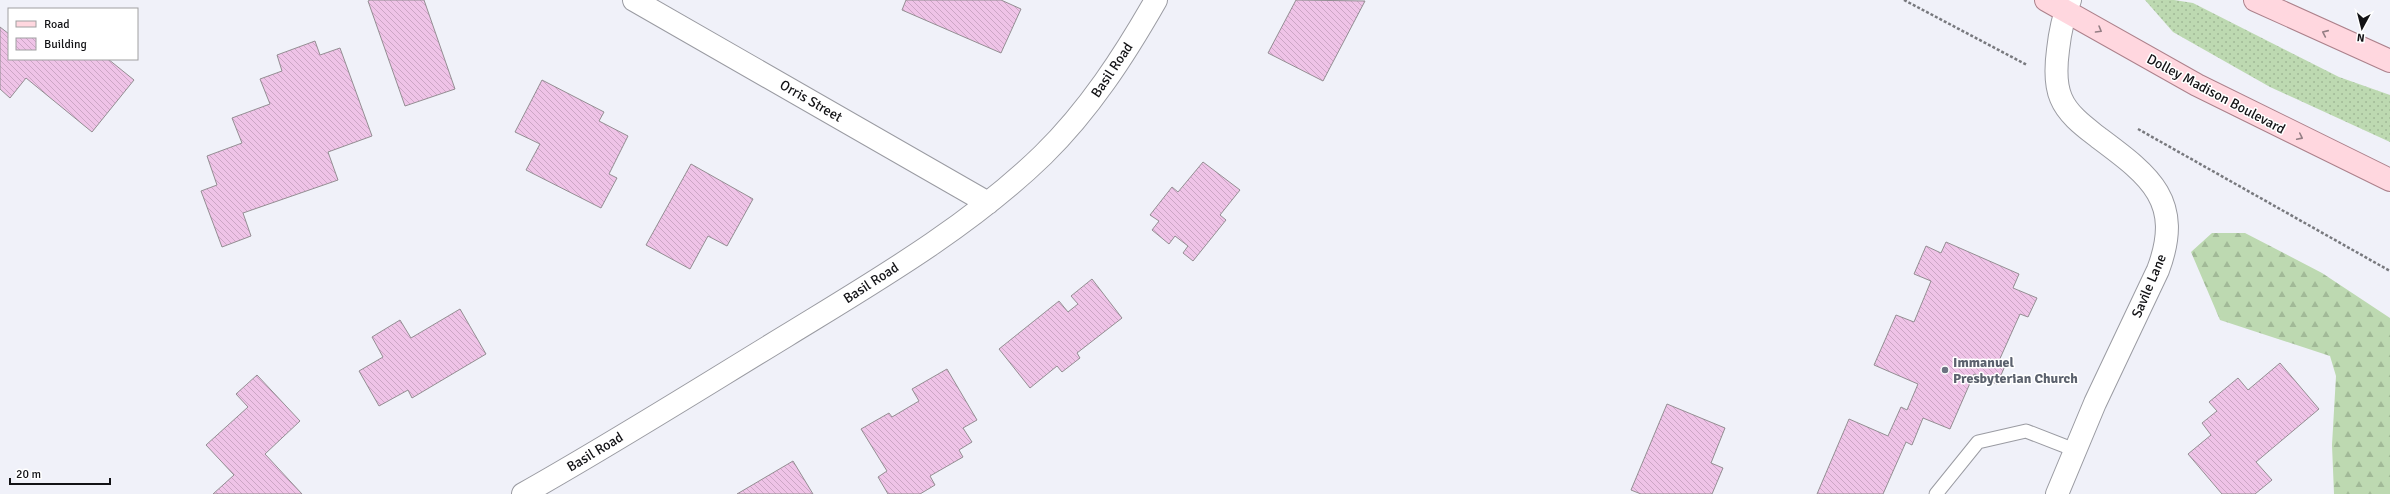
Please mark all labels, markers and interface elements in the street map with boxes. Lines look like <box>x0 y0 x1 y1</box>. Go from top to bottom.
legend <box>8 8 138 60</box>
north arrow <box>2342 8 2382 48</box>
text: Road <box>44 17 70 32</box>
one-way arrow <box>2095 26 2102 33</box>
one-way arrow <box>2322 29 2329 37</box>
text: N <box>2356 31 2365 44</box>
text: Building <box>44 37 87 52</box>
street label: Basil Road <box>1087 39 1137 101</box>
street label: Dolley Madison Boulevard <box>2144 50 2288 138</box>
street label: Orris Street <box>777 76 845 126</box>
one-way arrow <box>2296 132 2304 140</box>
street label: Savile Lane <box>2128 252 2170 320</box>
street label: Basil Road <box>840 259 902 307</box>
place label: Immanuel Presbyterian Church <box>1953 354 2078 387</box>
marker: Immanuel Presbyterian Church <box>1940 365 1950 375</box>
street label: Basil Road <box>564 429 626 475</box>
scale bar <box>10 460 110 486</box>
text: 20 m <box>16 467 41 482</box>

